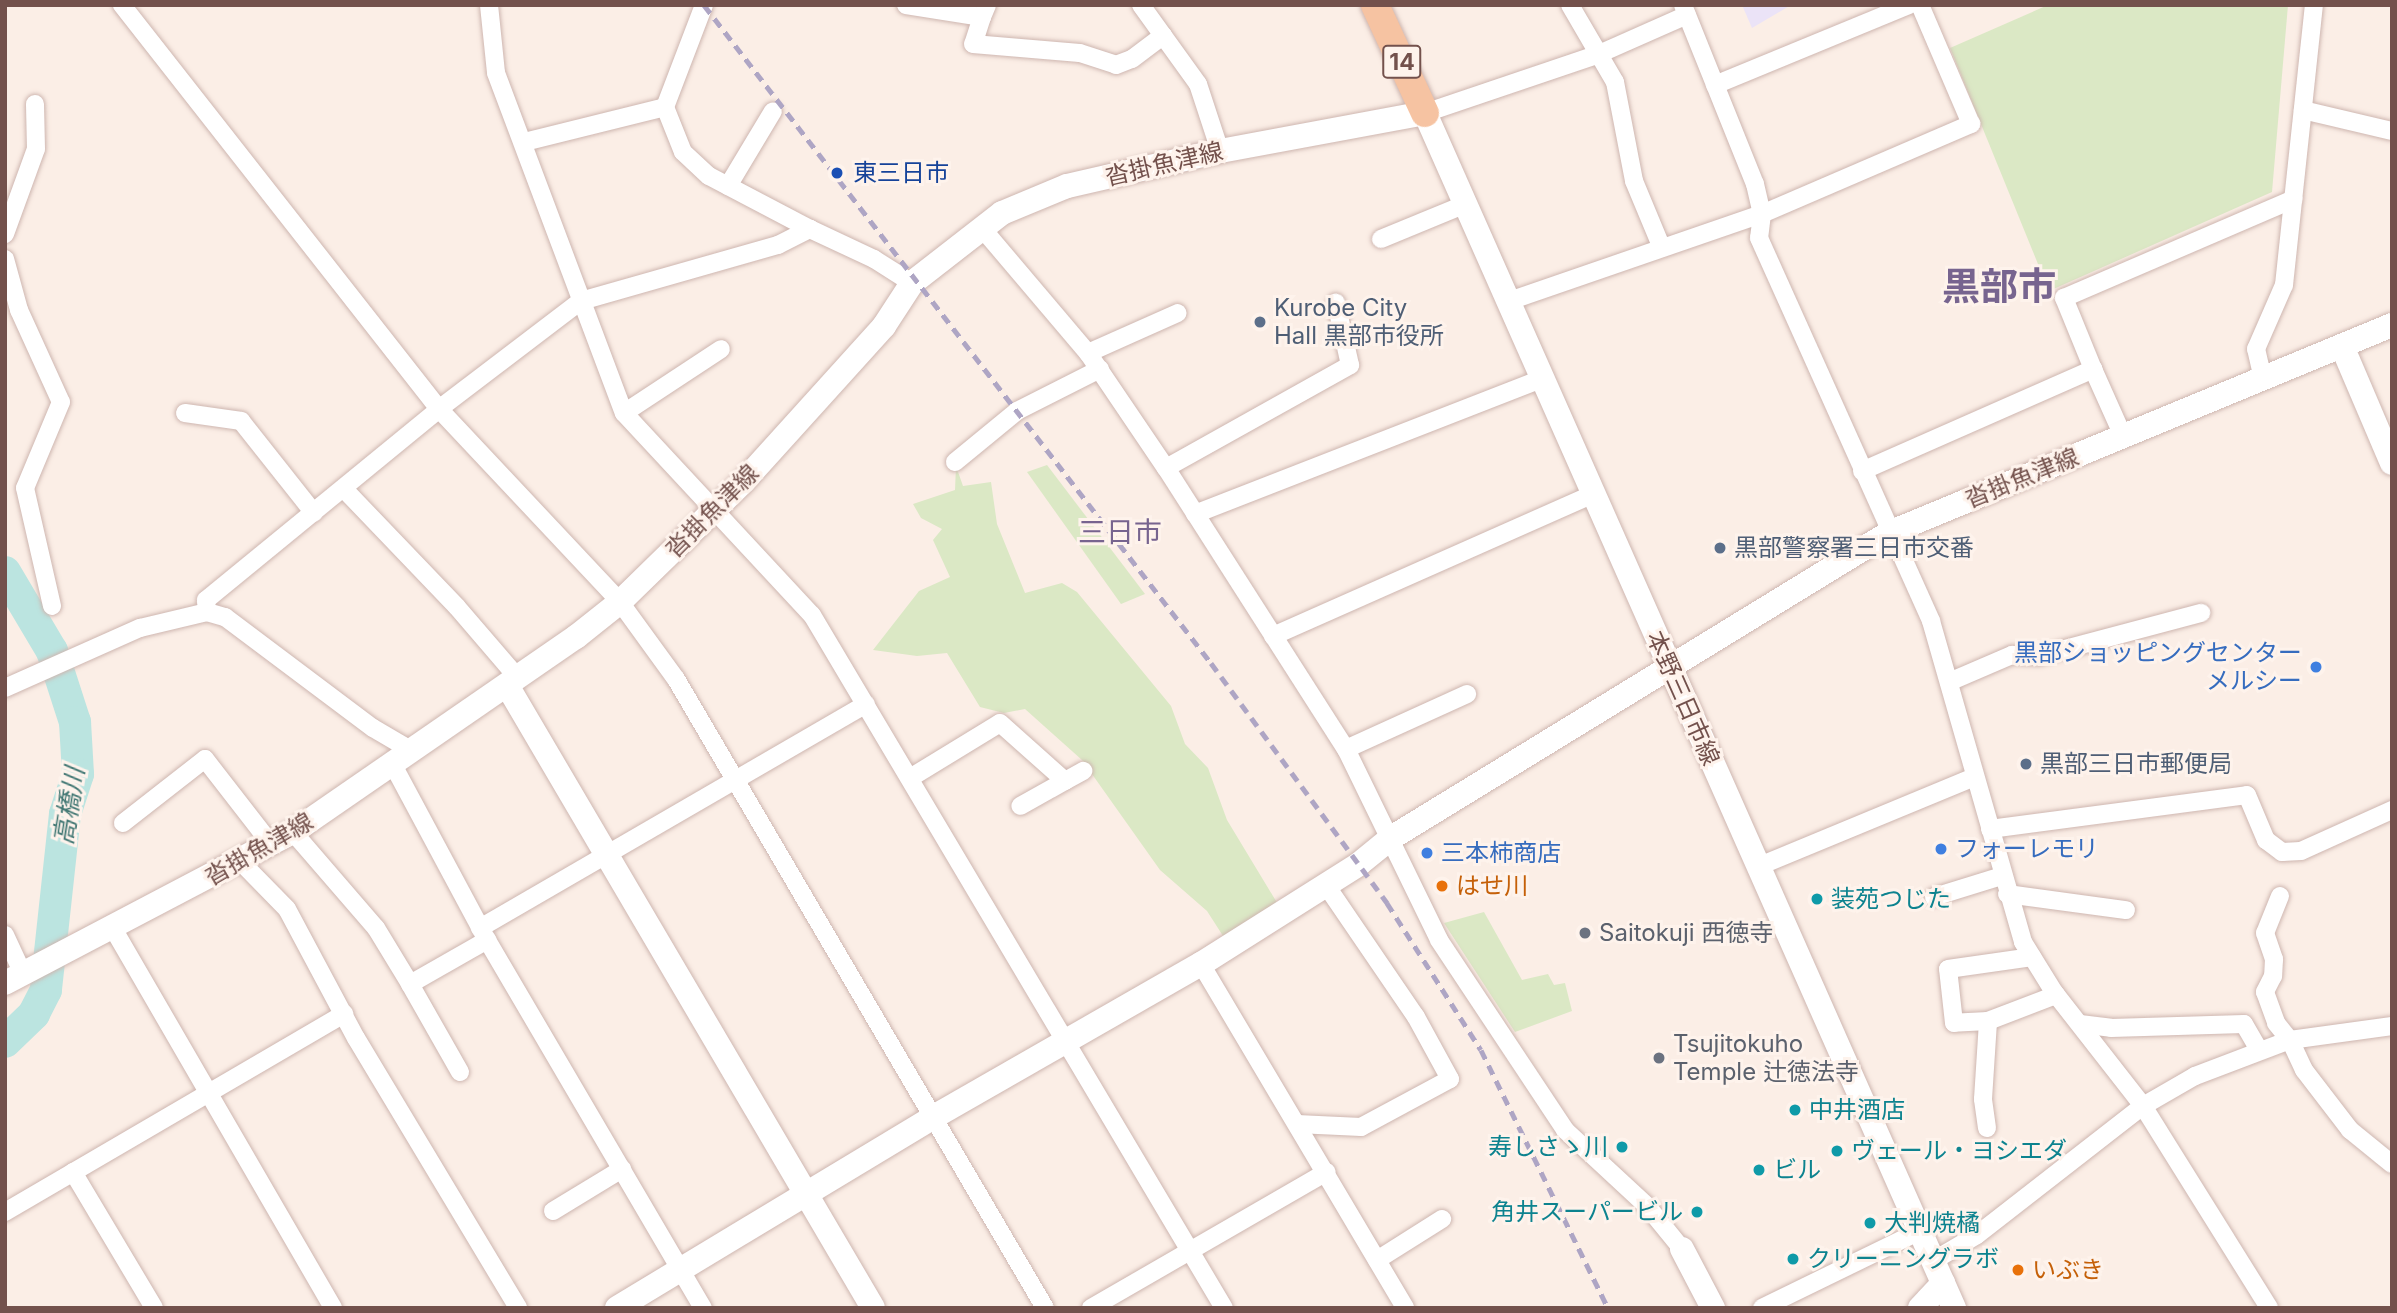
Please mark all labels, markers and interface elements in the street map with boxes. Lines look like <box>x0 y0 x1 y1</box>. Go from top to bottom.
road number: 14 <box>1381 43 1423 82</box>
street label: 沓掛魚津線 <box>1102 136 1226 192</box>
place label: 東三日市 <box>853 159 949 187</box>
marker: 東三日市 <box>827 163 847 183</box>
district label: 黒部市 <box>1942 264 2056 310</box>
place label: Kurobe City Hall 黒部市役所 <box>1274 294 1444 350</box>
marker: Kurobe City Hall 黒部市役所 <box>1252 314 1268 330</box>
street label: 沓掛魚津線 <box>1961 442 2083 514</box>
street label: 沓掛魚津線 <box>659 458 765 564</box>
district label: 三日市 <box>1078 515 1162 549</box>
place label: 黒部警察署三日市交番 <box>1734 534 1974 562</box>
marker: 黒部警察署三日市交番 <box>1712 540 1728 556</box>
street label: 本野三日市線 <box>1641 626 1725 770</box>
place label: 黒部ショッピングセンター メルシー <box>2014 639 2302 695</box>
marker: 黒部ショッピングセンター メルシー <box>2308 659 2324 675</box>
place label: 黒部三日市郵便局 <box>2040 750 2232 778</box>
marker: 黒部三日市郵便局 <box>2018 756 2034 772</box>
water label: 高橋川 <box>47 765 91 847</box>
street label: 沓掛魚津線 <box>200 807 318 891</box>
place label: フォーレモリ <box>1955 835 2099 863</box>
place label: 三本柿商店 <box>1441 839 1561 867</box>
marker: フォーレモリ <box>1933 841 1949 857</box>
marker: 三本柿商店 <box>1419 845 1435 861</box>
place label: はせ川 <box>1456 872 1528 900</box>
marker: はせ川 <box>1434 878 1450 894</box>
place label: 装苑つじた <box>1831 885 1951 913</box>
marker: 装苑つじた <box>1809 891 1825 907</box>
place label: Saitokuji 西徳寺 <box>1599 919 1773 947</box>
marker: Saitokuji 西徳寺 <box>1577 925 1593 941</box>
place label: Tsujitokuho Temple 辻徳法寺 <box>1673 1030 1859 1086</box>
marker: Tsujitokuho Temple 辻徳法寺 <box>1651 1050 1667 1066</box>
place label: 中井酒店 <box>1809 1096 1905 1124</box>
marker: 中井酒店 <box>1787 1102 1803 1118</box>
place label: 寿しさゝ川 <box>1488 1133 1608 1161</box>
place label: ヴェール・ヨシエダ <box>1851 1137 2067 1165</box>
marker: 寿しさゝ川 <box>1614 1139 1630 1155</box>
marker: ヴェール・ヨシエダ <box>1829 1143 1845 1159</box>
place label: ビル <box>1773 1156 1821 1184</box>
marker: ビル <box>1751 1162 1767 1178</box>
place label: 角井スーパービル <box>1491 1198 1683 1226</box>
marker: 角井スーパービル <box>1689 1204 1705 1220</box>
place label: 大判焼橘 <box>1884 1209 1980 1237</box>
marker: 大判焼橘 <box>1862 1215 1878 1231</box>
place label: クリーニングラボ <box>1807 1245 1999 1273</box>
marker: クリーニングラボ <box>1785 1251 1801 1267</box>
place label: いぶき <box>2032 1256 2104 1284</box>
marker: いぶき <box>2010 1262 2026 1278</box>

